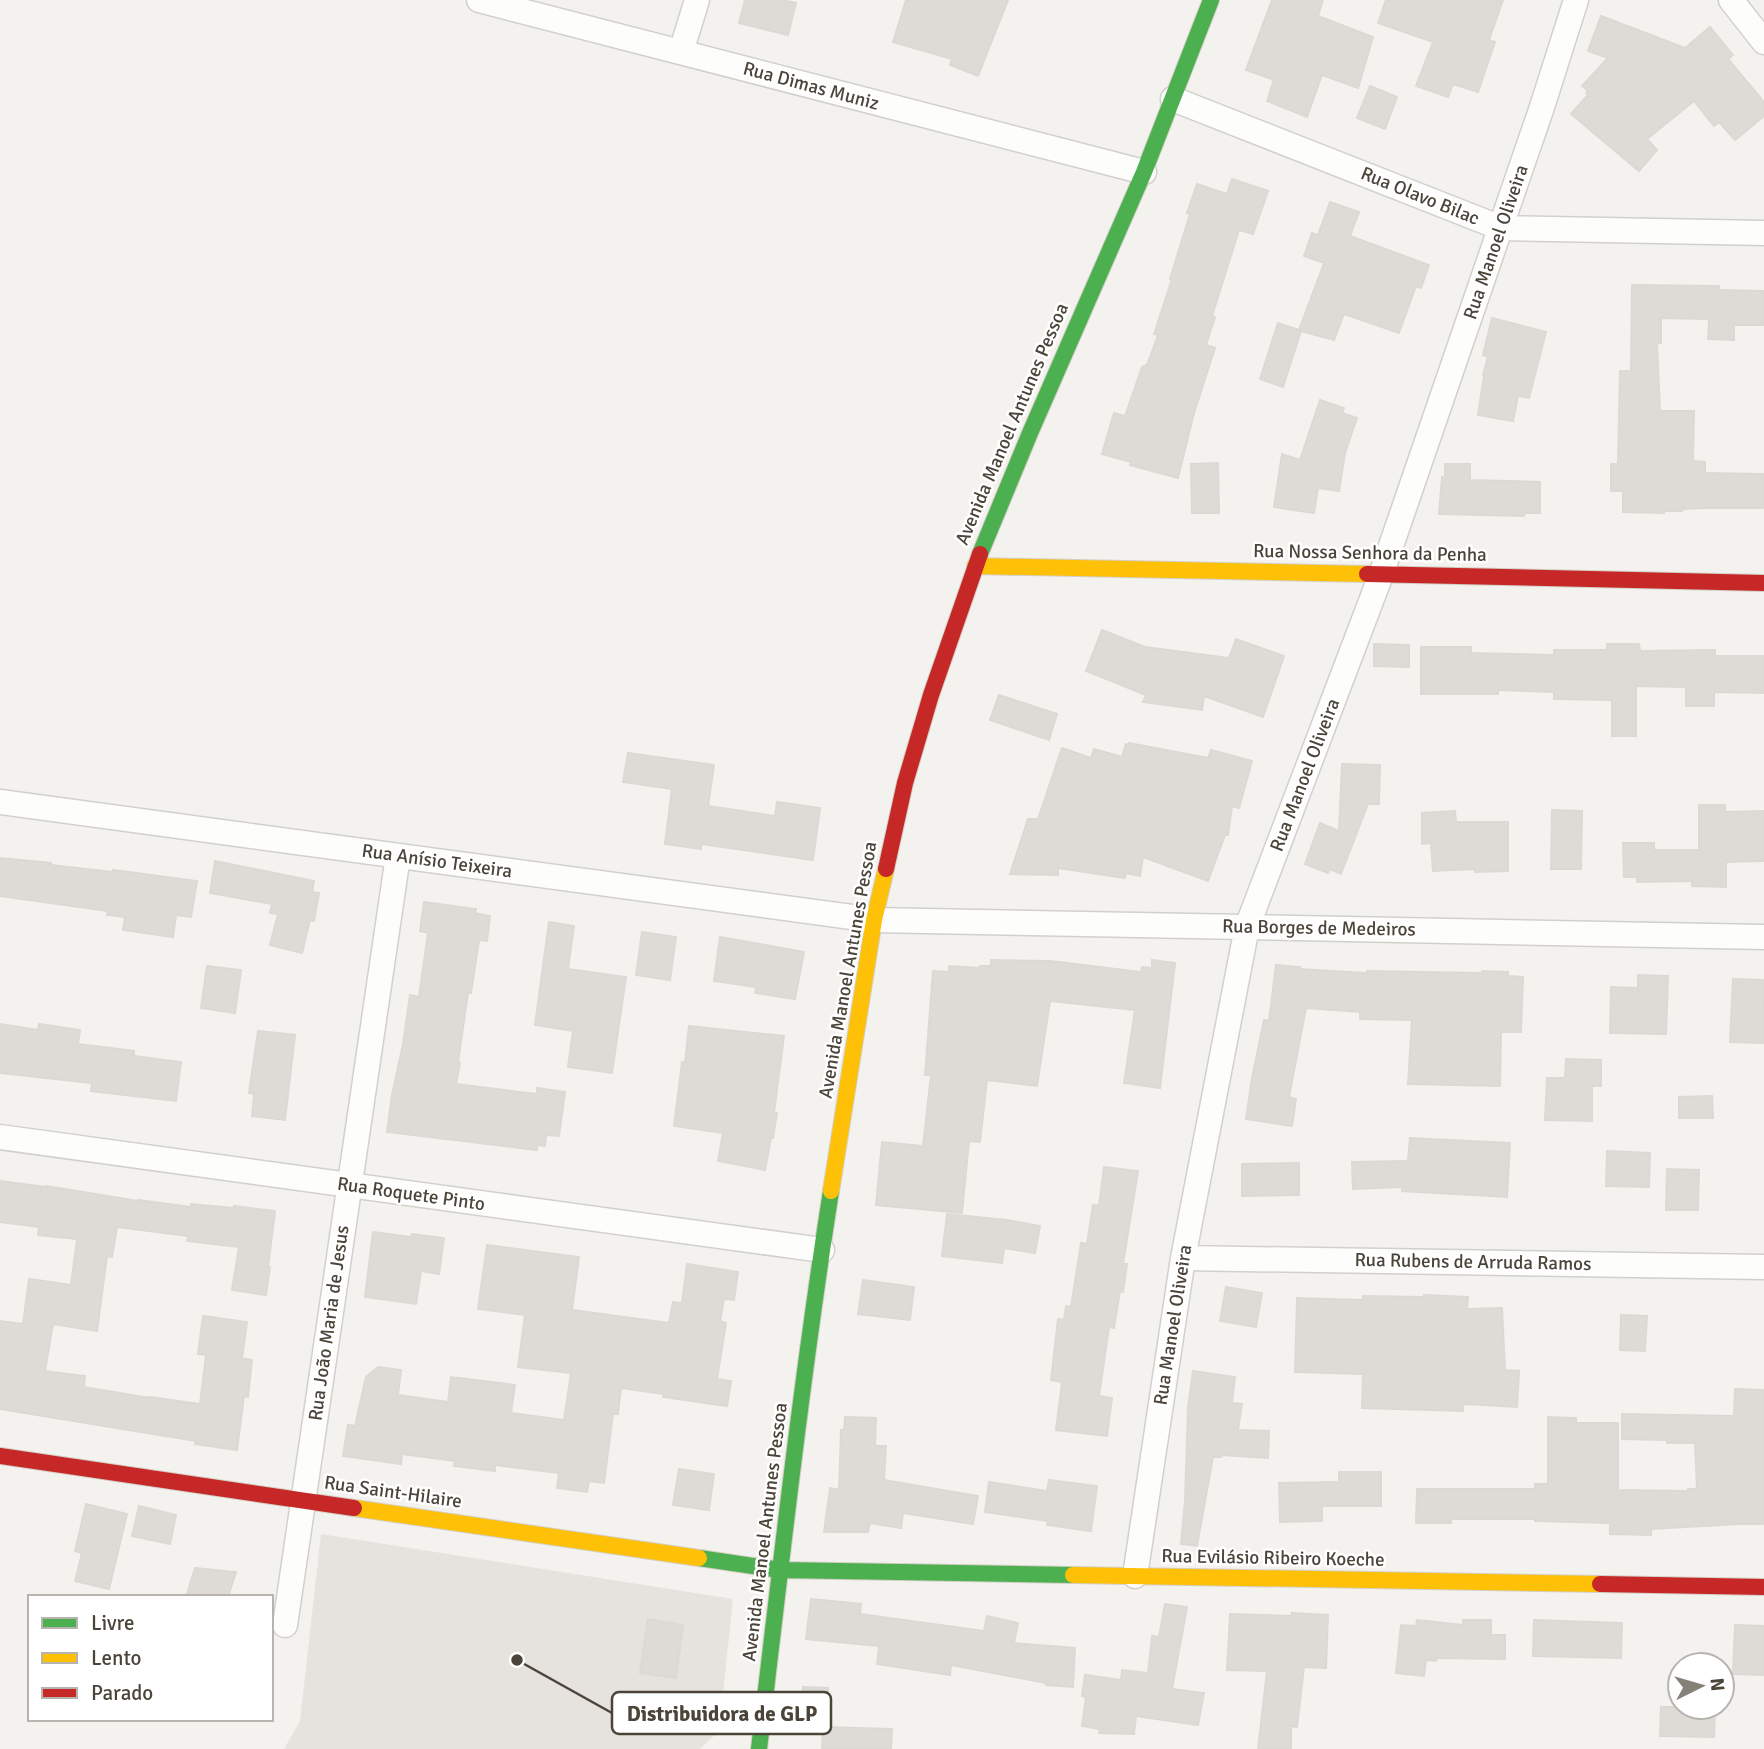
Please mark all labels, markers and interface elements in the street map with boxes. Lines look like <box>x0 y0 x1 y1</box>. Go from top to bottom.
street label: Rua Dimas Muniz <box>740 56 882 116</box>
street label: Rua Olavo Bilac <box>1357 161 1483 231</box>
street label: Rua Manoel Oliveira <box>1458 161 1534 323</box>
street label: Avenida Manoel Antunes Pessoa <box>950 299 1074 549</box>
street label: Rua Nossa Senhora da Penha <box>1253 539 1487 567</box>
street label: Rua Manoel Oliveira <box>1265 695 1345 855</box>
street label: Rua Anísio Teixeira <box>360 839 514 883</box>
street label: Avenida Manoel Antunes Pessoa <box>814 840 882 1100</box>
street label: Rua Borges de Medeiros <box>1222 914 1416 942</box>
street label: Rua Roquete Pinto <box>336 1172 487 1216</box>
street label: Rua João Maria de Jesus <box>303 1224 355 1422</box>
street label: Rua Manoel Oliveira <box>1148 1243 1198 1407</box>
street label: Rua Rubens de Arruda Ramos <box>1354 1248 1592 1276</box>
street label: Avenida Manoel Antunes Pessoa <box>737 1401 793 1663</box>
street label: Rua Saint-Hilaire <box>323 1470 463 1514</box>
street label: Rua Evilásio Ribeiro Koeche <box>1161 1544 1385 1572</box>
legend <box>28 1595 273 1721</box>
text: Livre <box>91 1610 134 1636</box>
text: Lento <box>91 1645 141 1671</box>
north arrow <box>1666 1651 1736 1721</box>
text: N <box>1704 1677 1729 1692</box>
text: Parado <box>91 1680 153 1706</box>
callout: Distribuidora de GLP <box>612 1692 831 1734</box>
text: Distribuidora de GLP <box>627 1701 817 1727</box>

